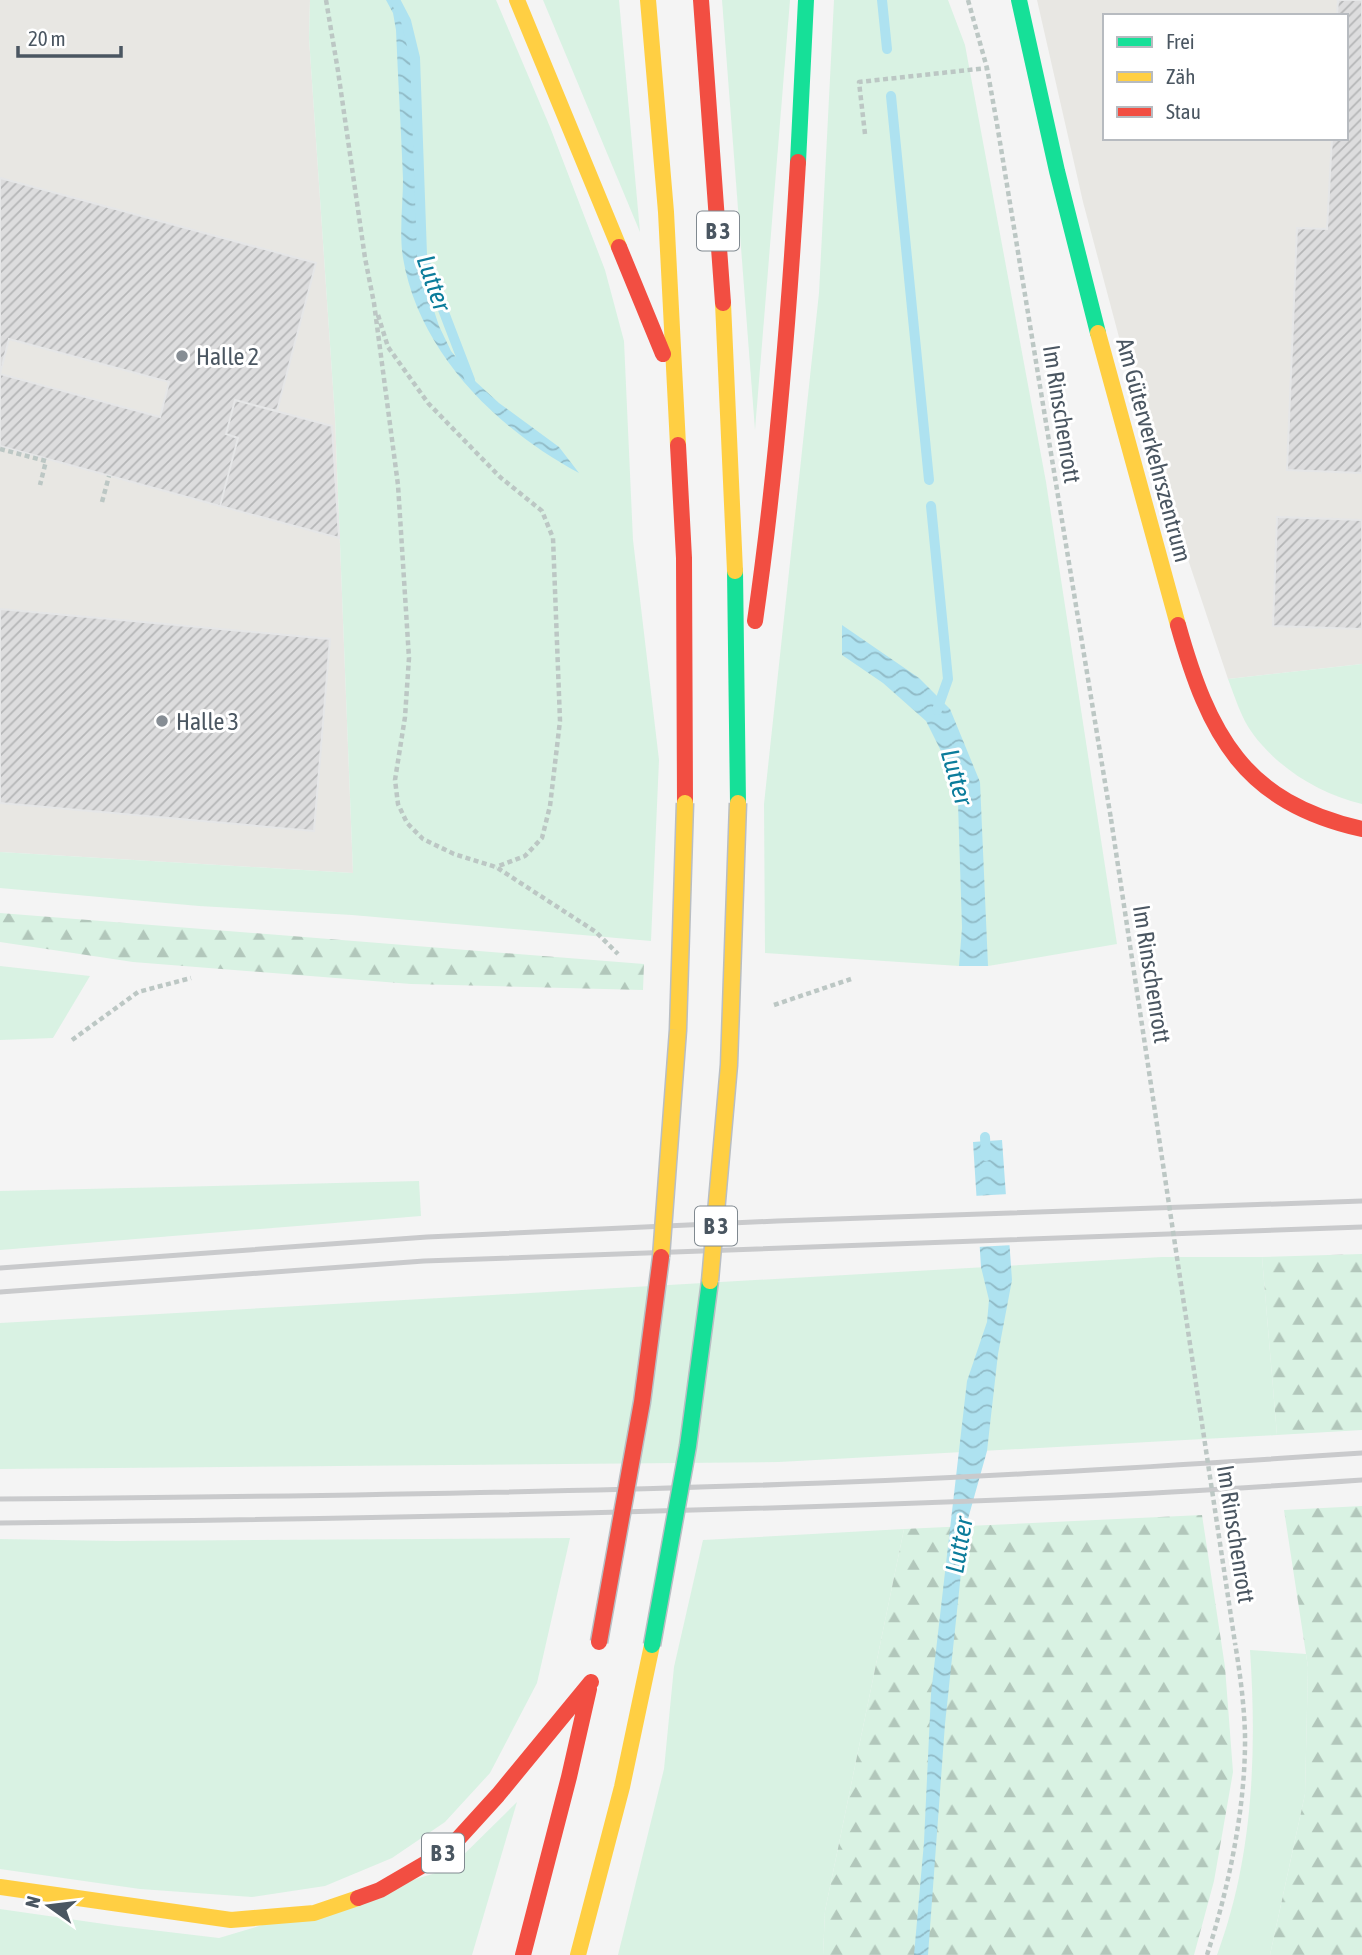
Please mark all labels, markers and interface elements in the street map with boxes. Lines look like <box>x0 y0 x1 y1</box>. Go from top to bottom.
scale bar <box>18 14 121 58</box>
legend <box>1103 14 1348 140</box>
text: 20 m <box>28 26 66 50</box>
text: Frei <box>1166 29 1195 53</box>
text: Zäh <box>1166 64 1195 88</box>
text: Stau <box>1166 99 1201 123</box>
road number: B 3 <box>697 212 739 250</box>
water label: Lutter <box>411 251 458 316</box>
street label: Am Güterverkehrszentrum <box>1111 335 1197 565</box>
place label: Halle 2 <box>196 343 259 370</box>
street label: Im Rinschenrott <box>1038 343 1086 485</box>
marker: Halle 2 <box>174 348 190 364</box>
place label: Halle 3 <box>176 708 239 735</box>
marker: Halle 3 <box>154 713 170 729</box>
water label: Lutter <box>935 746 980 810</box>
street label: Im Rinschenrott <box>1128 903 1176 1045</box>
road number: B 3 <box>695 1206 737 1246</box>
street label: Im Rinschenrott <box>1212 1463 1260 1605</box>
water label: Lutter <box>939 1513 979 1576</box>
road number: B 3 <box>422 1834 464 1872</box>
north arrow <box>14 1871 84 1941</box>
text: N <box>20 1894 45 1910</box>

